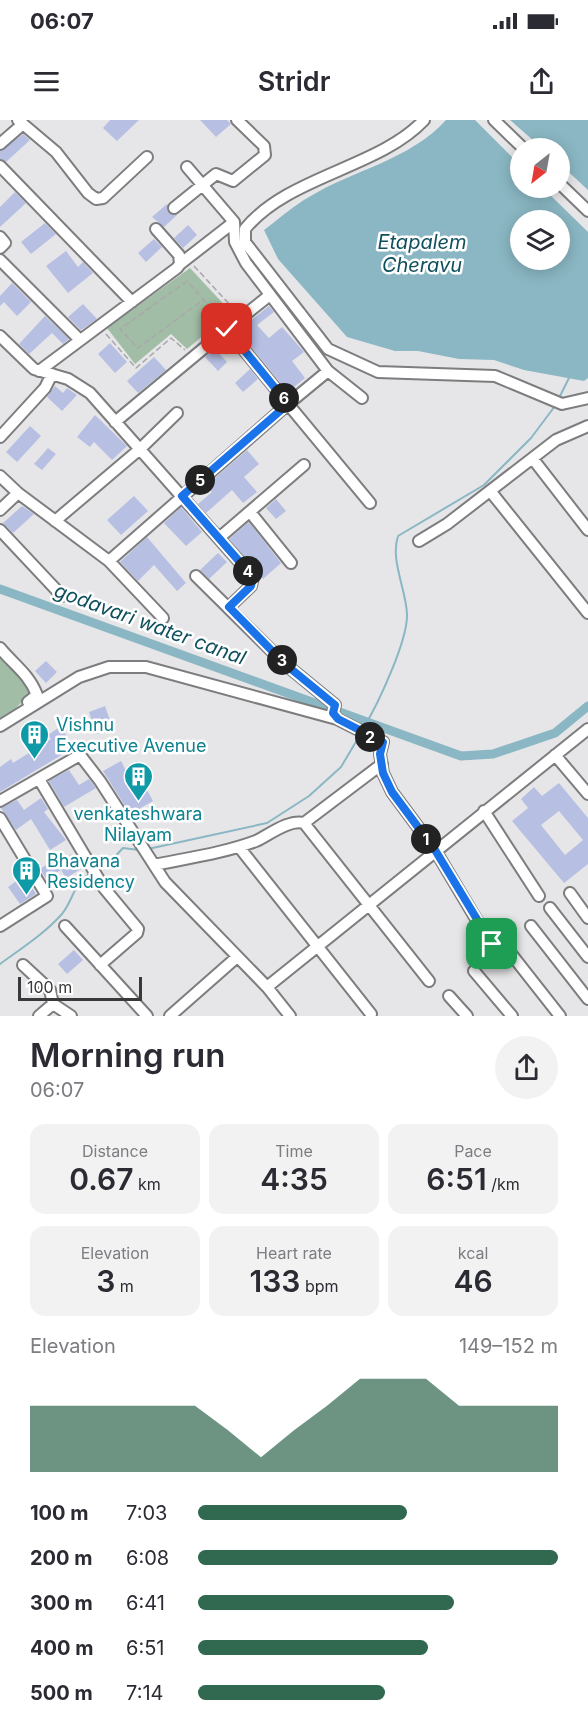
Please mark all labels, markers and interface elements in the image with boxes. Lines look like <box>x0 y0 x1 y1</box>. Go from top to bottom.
text: 06:07 <box>30 8 94 34</box>
icon: menu <box>30 65 63 98</box>
text: Stridr <box>258 65 330 98</box>
icon: share <box>525 65 558 98</box>
north arrow <box>510 138 570 198</box>
map controls <box>510 138 570 270</box>
button: layers <box>510 210 570 270</box>
water label: Etapalem Cheravu <box>377 230 467 277</box>
pin <box>201 303 252 354</box>
icon: check <box>210 312 243 345</box>
pin: 6 <box>269 383 299 413</box>
text: 6 <box>279 388 289 408</box>
pin: 5 <box>185 465 215 495</box>
text: 5 <box>195 470 205 490</box>
pin: 4 <box>233 556 263 586</box>
text: 4 <box>243 561 253 581</box>
water label: godavari water canal <box>51 578 249 670</box>
pin: 3 <box>267 645 297 675</box>
text: 3 <box>277 650 287 670</box>
place label: Vishnu Executive Avenue <box>56 714 206 756</box>
building icon: Vishnu Executive Avenue <box>19 718 51 760</box>
pin: 2 <box>355 722 385 752</box>
text: 2 <box>365 727 375 747</box>
building icon: venkateshwara Nilayam <box>122 760 154 802</box>
place label: venkateshwara Nilayam <box>74 803 202 845</box>
pin: 1 <box>411 824 441 854</box>
text: 1 <box>423 829 429 849</box>
place label: Bhavana Residency <box>47 850 135 892</box>
building icon: Bhavana Residency <box>10 854 42 896</box>
pin <box>466 918 517 969</box>
icon: arrive <box>475 927 508 960</box>
scale bar <box>18 974 142 1001</box>
text: 100 m <box>27 977 72 997</box>
text: Morning run <box>30 1035 225 1075</box>
button: share <box>495 1036 558 1099</box>
text: 06:07 <box>30 1078 84 1102</box>
text: Distance <box>82 1141 148 1161</box>
text: Time <box>275 1141 313 1161</box>
text: Pace <box>454 1141 492 1161</box>
text: 0.67 <box>69 1161 133 1197</box>
text: 4:35 <box>260 1161 328 1197</box>
text: 6:51 <box>426 1161 487 1197</box>
text: km <box>133 1174 161 1194</box>
text: /km <box>487 1174 520 1194</box>
text: Elevation <box>81 1243 149 1263</box>
text: Heart rate <box>256 1243 332 1263</box>
text: kcal <box>458 1243 488 1263</box>
text: 3 <box>96 1263 115 1299</box>
text: 133 <box>250 1263 300 1299</box>
text: 46 <box>453 1263 493 1299</box>
text: m <box>115 1276 134 1296</box>
text: bpm <box>300 1276 338 1296</box>
text: Elevation <box>30 1334 116 1358</box>
text: 149–152 m <box>459 1334 558 1358</box>
text: 100 m <box>30 1501 89 1525</box>
text: 7:03 <box>126 1501 167 1525</box>
text: 200 m <box>30 1546 93 1570</box>
text: 6:08 <box>126 1546 169 1570</box>
text: 300 m <box>30 1591 93 1615</box>
text: 6:41 <box>126 1591 165 1615</box>
text: 400 m <box>30 1636 94 1660</box>
text: 6:51 <box>126 1636 164 1660</box>
text: 500 m <box>30 1681 93 1705</box>
text: 7:14 <box>126 1681 163 1705</box>

